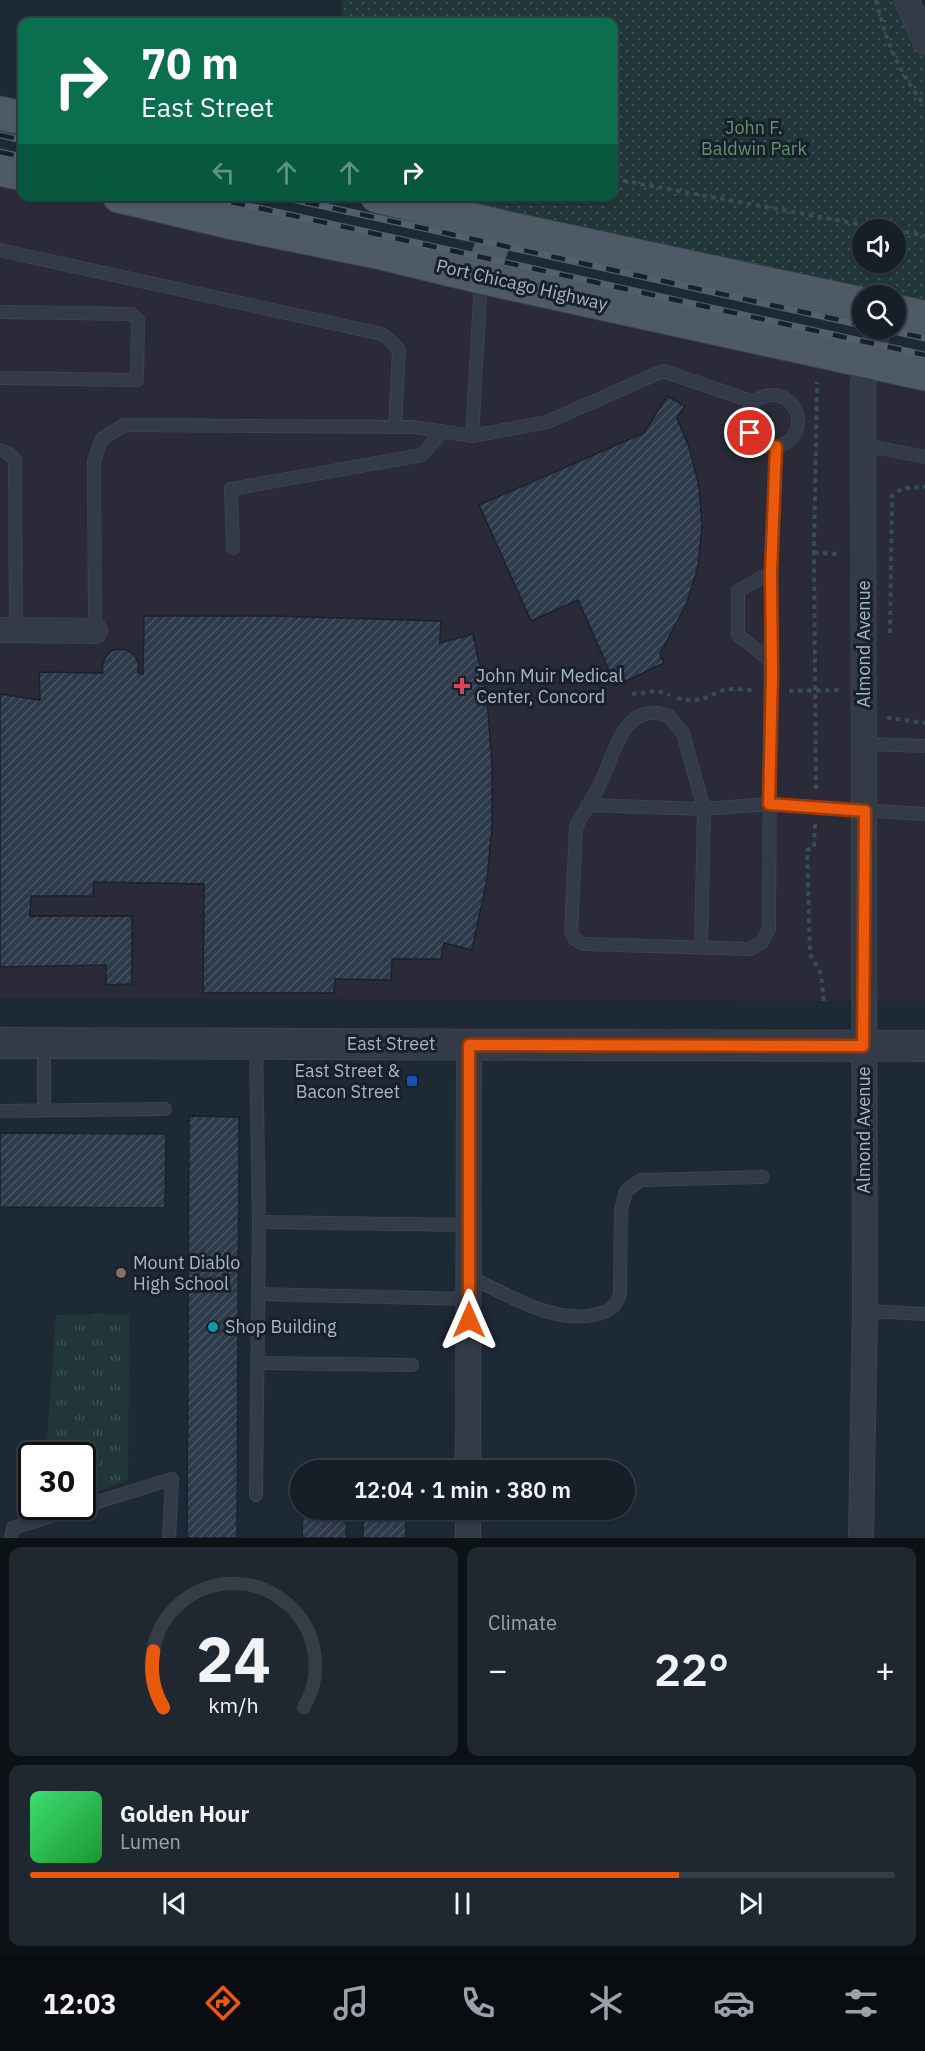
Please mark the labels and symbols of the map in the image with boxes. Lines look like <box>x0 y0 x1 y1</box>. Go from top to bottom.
park label: John F. Baldwin Park <box>701 116 807 160</box>
street label: Port Chicago Highway <box>434 254 610 315</box>
pin <box>724 407 775 458</box>
street label: Almond Avenue <box>852 580 875 708</box>
place label: John Muir Medical Center, Concord <box>476 664 623 708</box>
marker: John Muir Medical Center, Concord <box>453 677 471 695</box>
street label: East Street <box>347 1032 435 1055</box>
place label: East Street & Bacon Street <box>295 1059 400 1103</box>
street label: Almond Avenue <box>852 1066 875 1194</box>
marker: East Street & Bacon Street <box>405 1074 419 1088</box>
place label: Mount Diablo High School <box>133 1251 240 1295</box>
marker: Mount Diablo High School <box>114 1266 128 1280</box>
position arrow <box>437 1288 501 1352</box>
place label: Shop Building <box>225 1315 337 1338</box>
marker: Shop Building <box>206 1320 220 1334</box>
speed limit sign: 30 <box>18 1442 96 1520</box>

